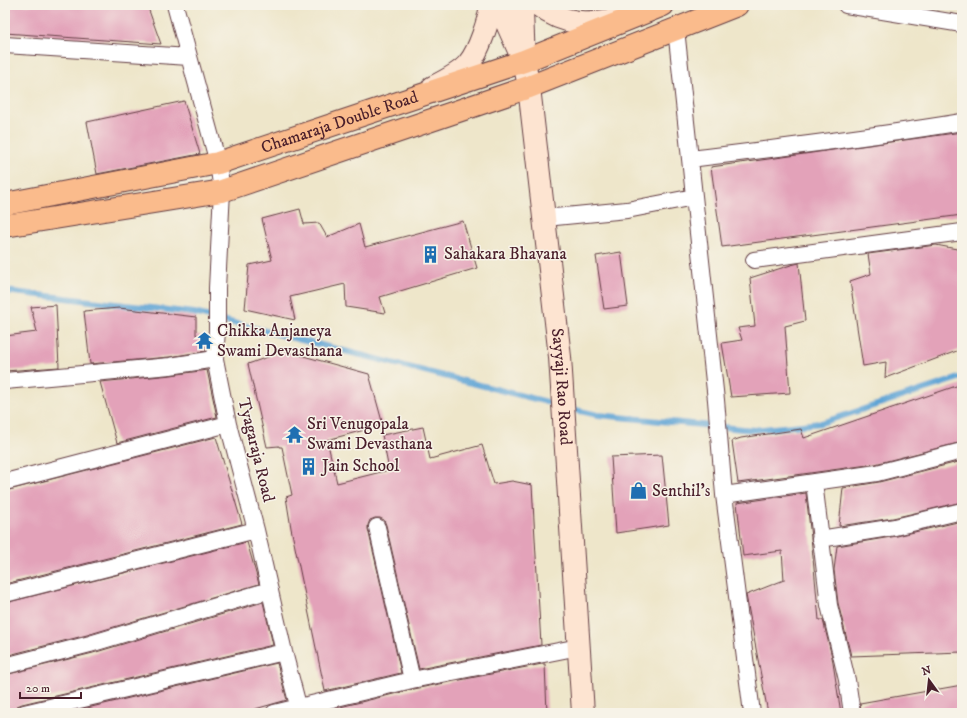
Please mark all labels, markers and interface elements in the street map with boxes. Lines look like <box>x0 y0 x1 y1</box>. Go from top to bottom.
street label: Chamaraja Double Road <box>258 86 421 159</box>
place label: Sahakara Bhavana <box>444 243 567 265</box>
building icon: Sahakara Bhavana <box>421 244 441 264</box>
place label: Chikka Anjaneya Swami Devasthana <box>217 320 343 362</box>
street label: Sayyaji Rao Road <box>546 327 577 446</box>
temple icon: Chikka Anjaneya Swami Devasthana <box>194 331 214 351</box>
street label: Tyagaraja Road <box>232 396 280 505</box>
place label: Sri Venugopala Swami Devasthana <box>307 413 433 455</box>
temple icon: Sri Venugopala Swami Devasthana <box>284 424 304 444</box>
place label: Jain School <box>320 455 399 477</box>
building icon: Jain School <box>299 456 319 476</box>
place label: Senthil's <box>652 480 711 502</box>
shop icon: Senthil's <box>629 481 649 501</box>
north arrow <box>909 660 949 700</box>
text: N <box>920 663 933 679</box>
scale bar <box>20 674 81 700</box>
text: 20 m <box>26 681 50 696</box>

